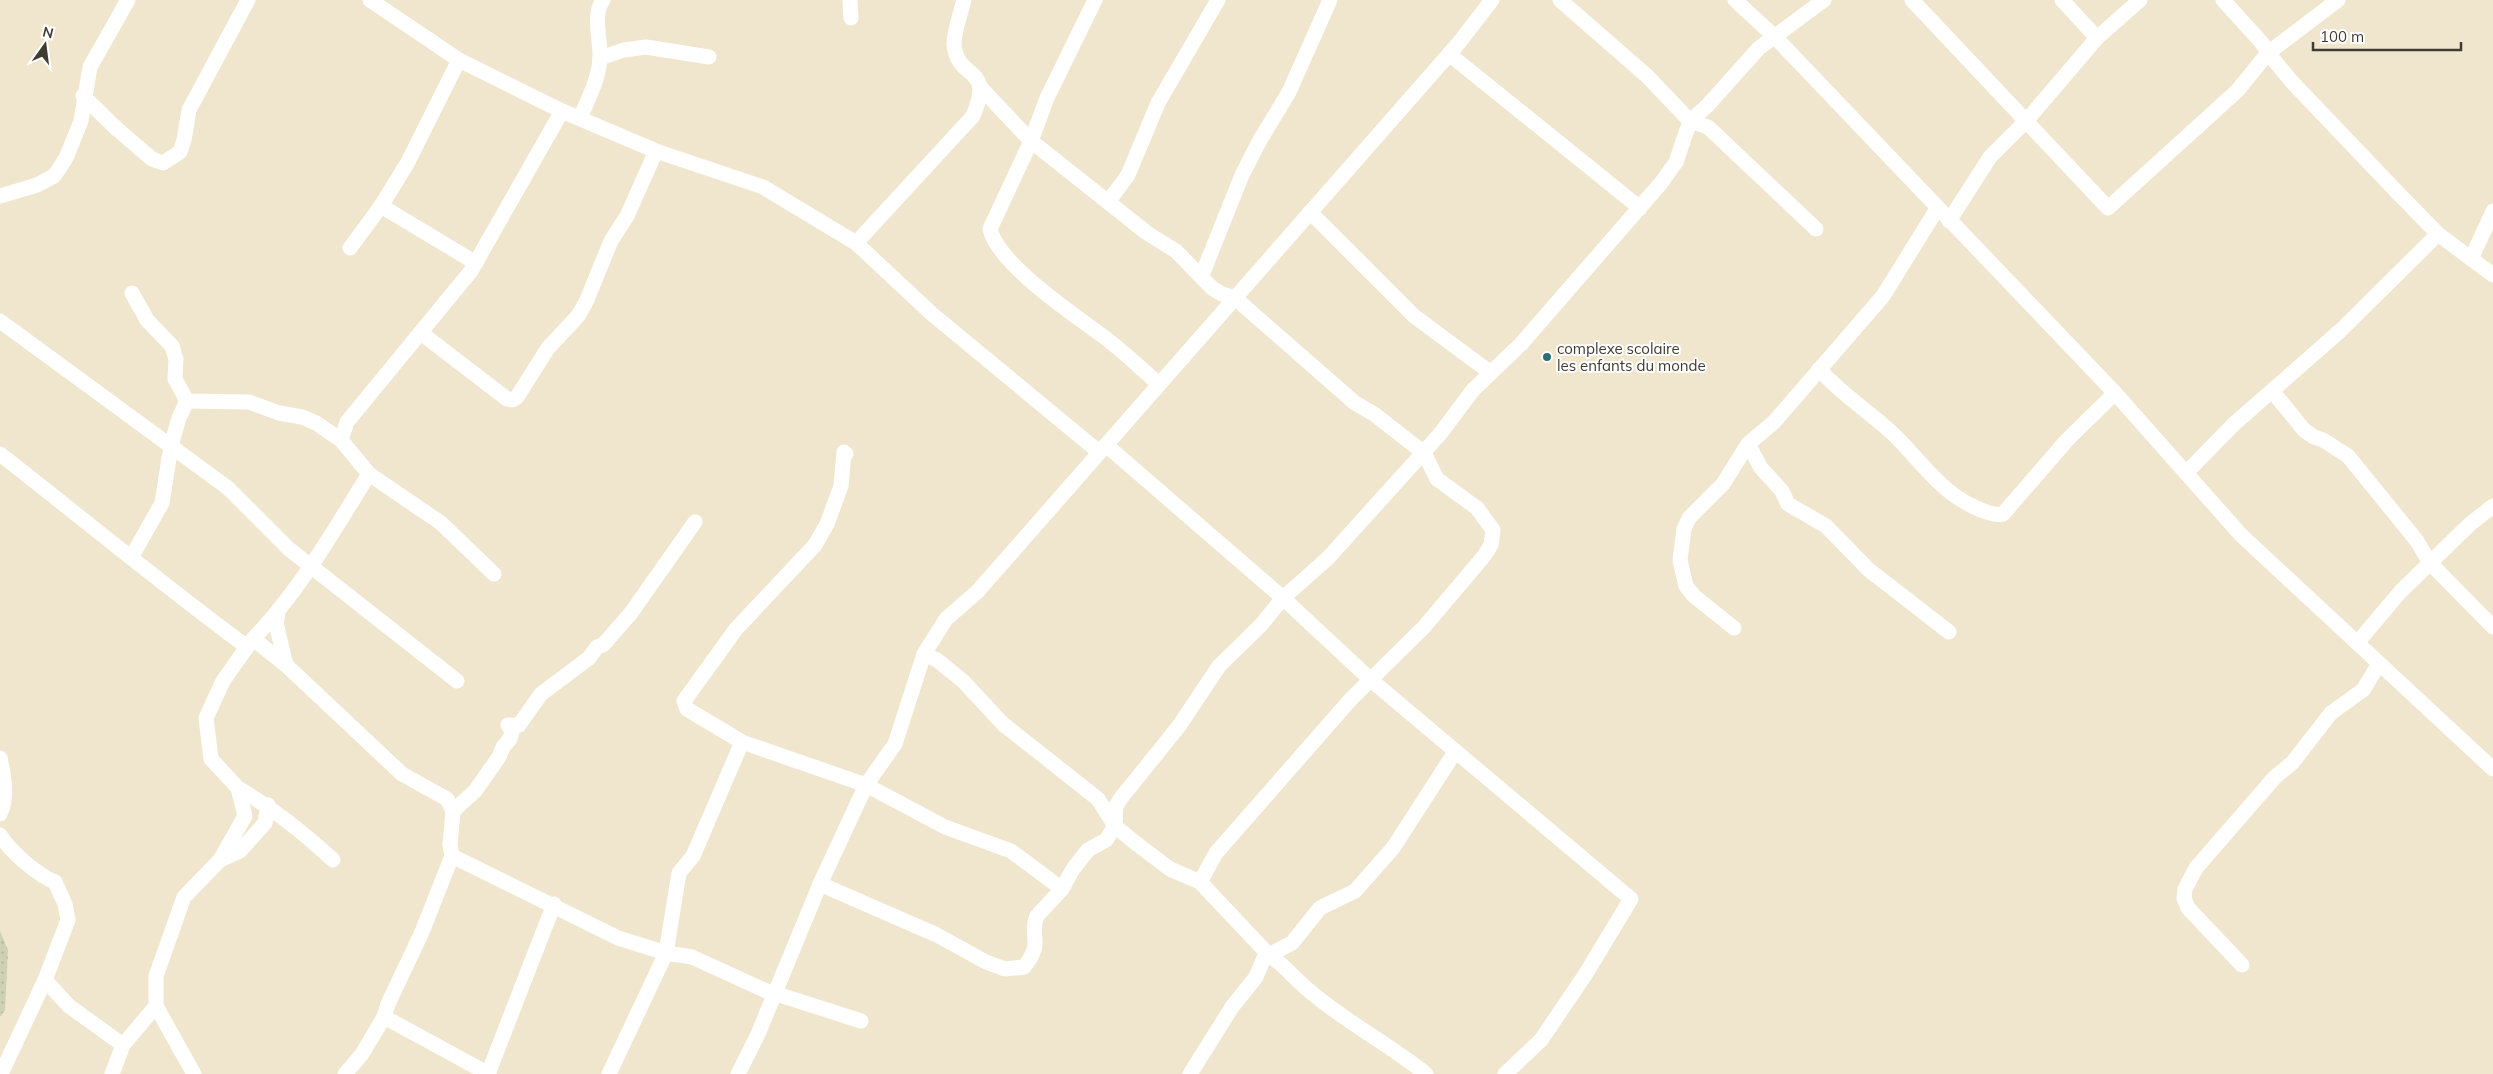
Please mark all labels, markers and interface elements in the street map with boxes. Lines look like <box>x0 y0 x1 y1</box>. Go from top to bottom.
north arrow <box>20 20 70 70</box>
scale bar <box>2313 20 2460 52</box>
text: N <box>41 22 55 42</box>
text: 100 m <box>2320 27 2364 46</box>
place label: complexe scolaire les enfants du monde <box>1557 339 1706 375</box>
marker: complexe scolaire les enfants du monde <box>1541 351 1553 363</box>

